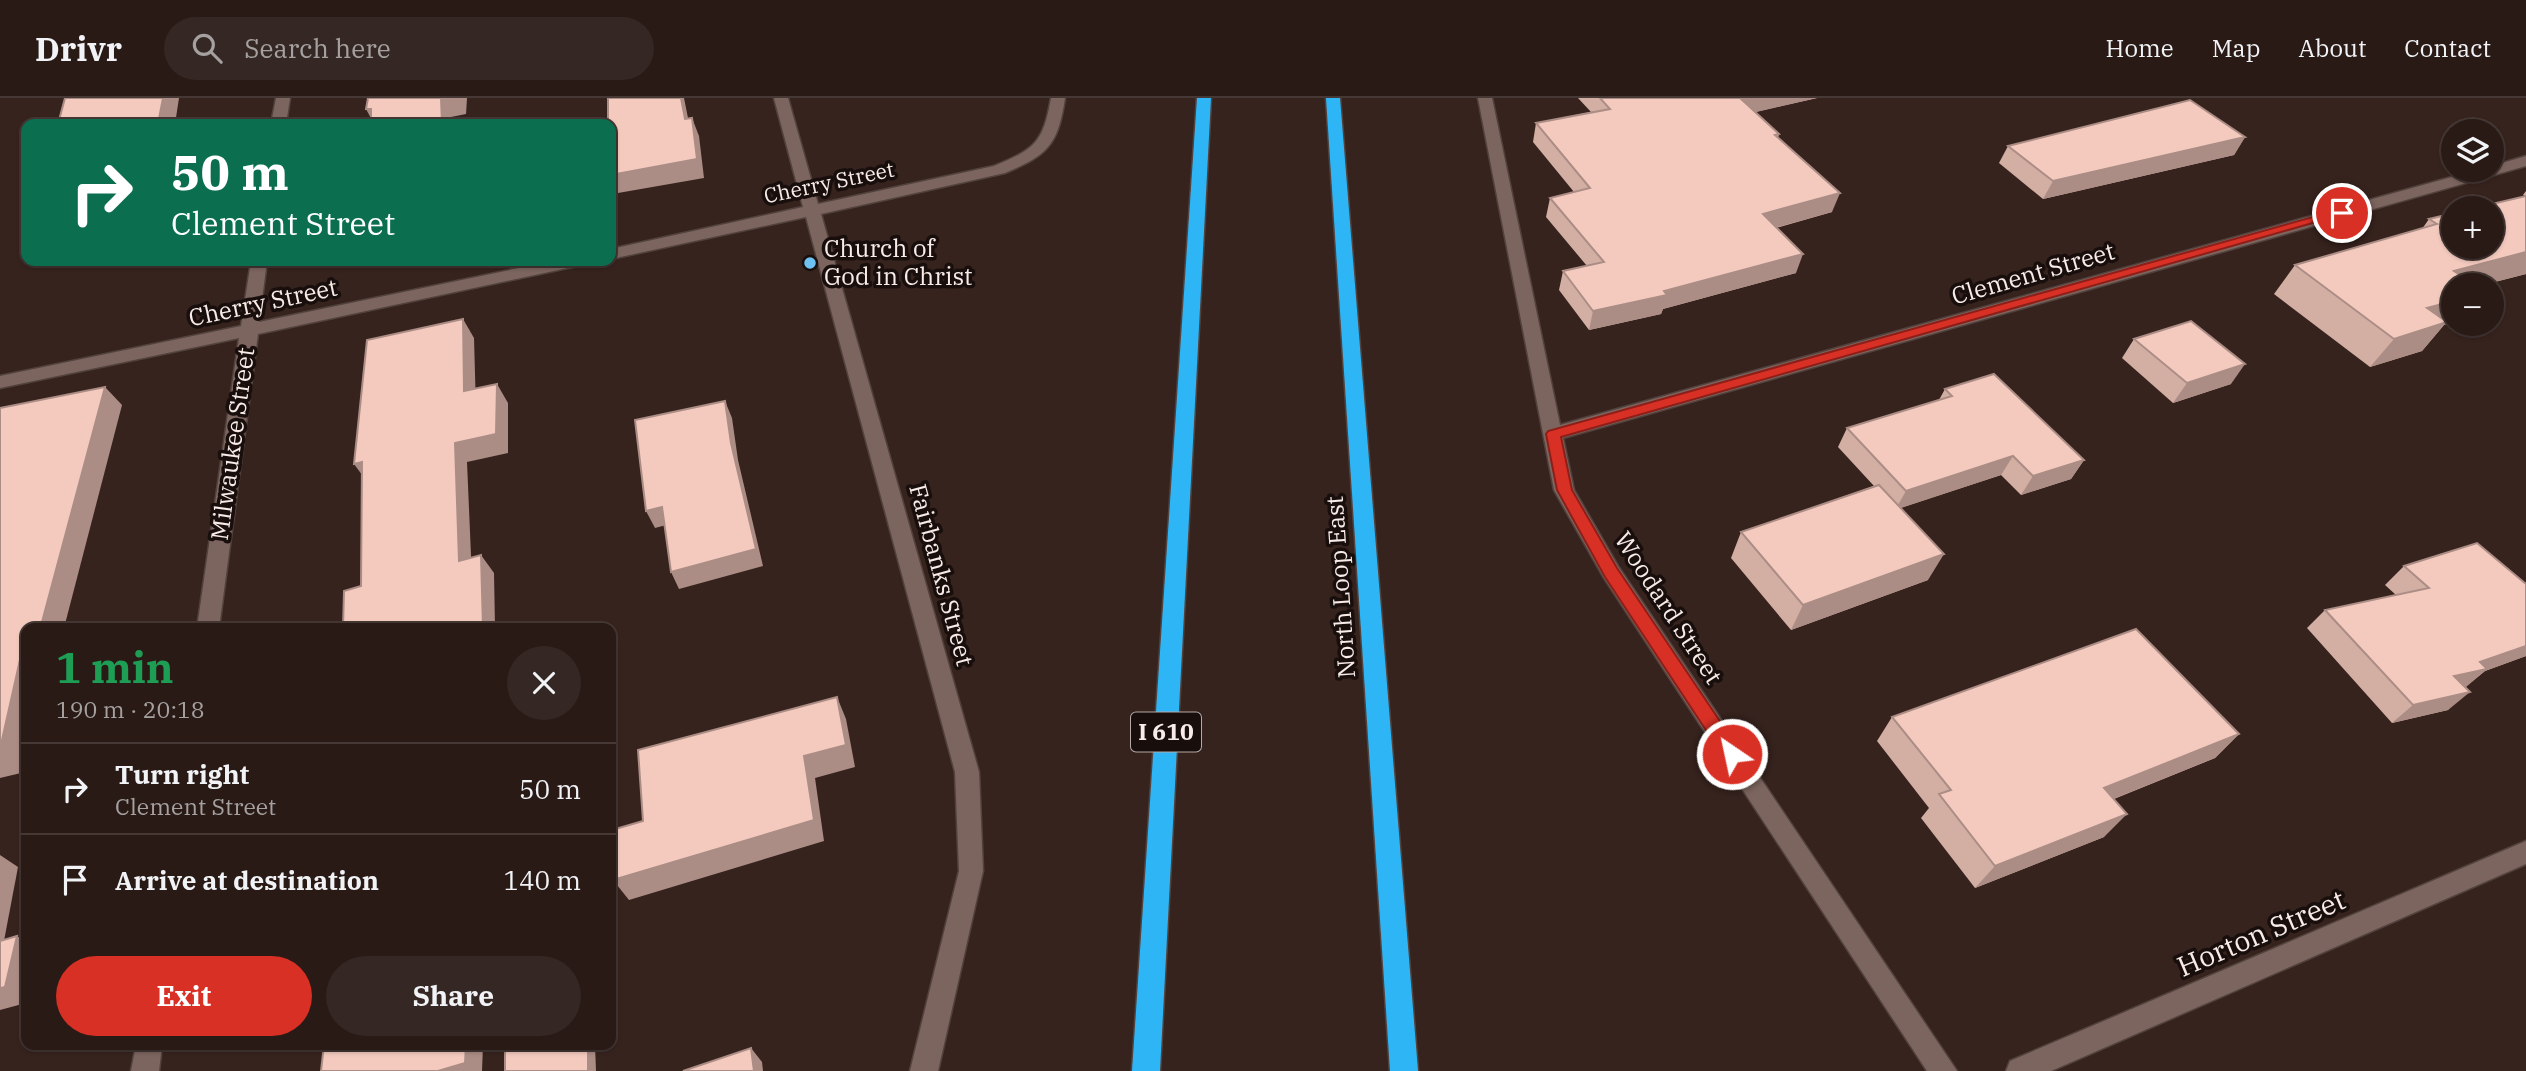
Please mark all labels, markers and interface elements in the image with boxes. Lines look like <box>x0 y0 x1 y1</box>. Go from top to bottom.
search box <box>164 17 654 80</box>
text: Drivr <box>35 27 122 70</box>
icon: search <box>188 29 226 67</box>
text: Search here <box>244 31 391 65</box>
text: Home <box>2106 32 2174 64</box>
text: Map <box>2212 32 2260 64</box>
text: About <box>2298 32 2366 64</box>
text: Contact <box>2404 32 2491 64</box>
map controls <box>2441 119 2504 336</box>
button: layers <box>2441 119 2504 182</box>
text: 50 m <box>171 140 289 203</box>
icon: right <box>56 147 147 238</box>
street label: Cherry Street <box>761 155 896 209</box>
pin <box>2312 183 2372 243</box>
icon: arrive <box>2323 194 2361 232</box>
button: + <box>2441 196 2504 259</box>
text: Clement Street <box>171 202 395 244</box>
place label: Church of God in Christ <box>824 232 972 292</box>
street label: Clement Street <box>1947 234 2118 312</box>
marker: Church of God in Christ <box>802 255 818 271</box>
street label: Cherry Street <box>186 271 340 333</box>
button: − <box>2441 273 2504 336</box>
street label: Milwaukee Street <box>203 345 261 542</box>
street label: Fairbanks Street <box>902 480 982 669</box>
street label: North Loop East <box>1318 495 1362 679</box>
street label: Woodard Street <box>1608 525 1730 690</box>
text: 1 min <box>56 640 174 695</box>
button: close <box>507 646 581 720</box>
text: 190 m · 20:18 <box>56 694 205 724</box>
road number: I 610 <box>1131 712 1201 752</box>
position arrow <box>1695 717 1769 791</box>
text: Turn right <box>115 757 249 791</box>
icon: right <box>56 770 94 808</box>
text: 50 m <box>519 772 581 806</box>
text: Clement Street <box>115 791 276 821</box>
icon: arrive <box>56 861 94 899</box>
text: Arrive at destination <box>115 863 379 897</box>
text: 140 m <box>503 863 581 897</box>
street label: Horton Street <box>2171 880 2351 985</box>
button: Exit <box>56 956 312 1036</box>
button: Share <box>326 956 581 1036</box>

